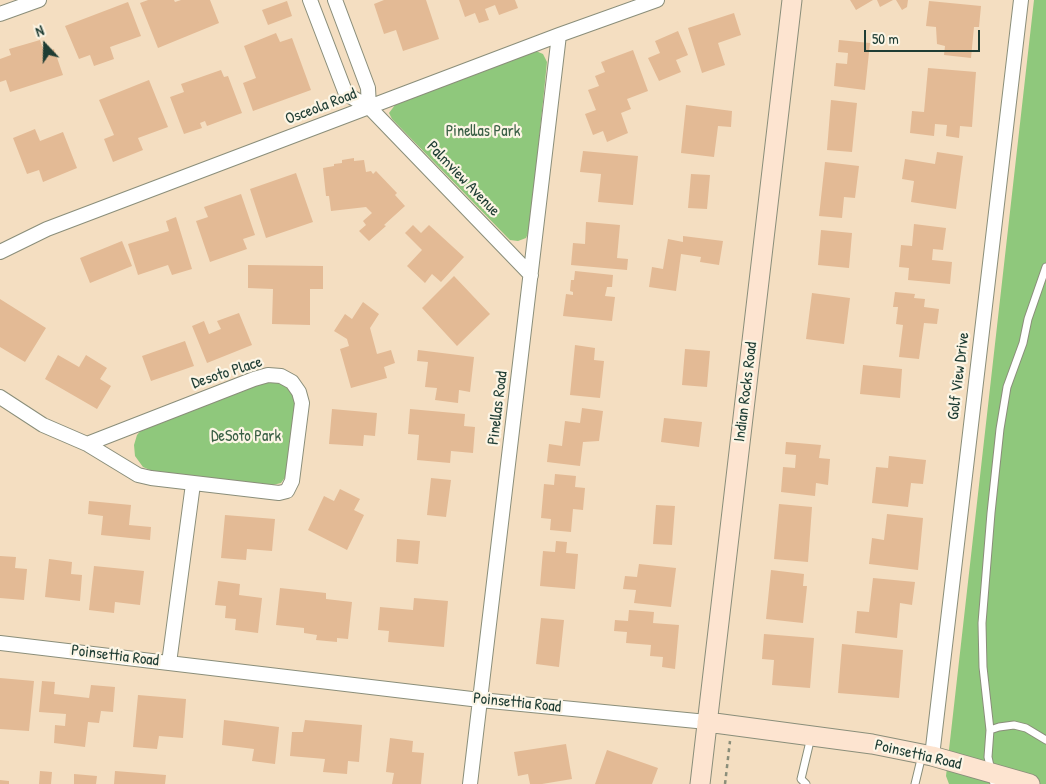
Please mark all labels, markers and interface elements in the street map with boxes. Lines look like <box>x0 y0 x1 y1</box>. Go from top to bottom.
north arrow <box>20 20 70 70</box>
text: N <box>33 20 46 41</box>
scale bar <box>866 20 982 52</box>
text: 50 m <box>872 28 899 49</box>
street label: Osceola Road <box>283 85 359 129</box>
park label: Pinellas Park <box>446 122 520 142</box>
street label: Palmview Avenue <box>422 137 504 221</box>
street label: Golf View Drive <box>944 331 974 421</box>
street label: Indian Rocks Road <box>730 341 762 443</box>
street label: Desoto Place <box>189 353 265 393</box>
street label: Pinellas Road <box>484 370 512 446</box>
park label: DeSoto Park <box>211 427 281 447</box>
street label: Poinsettia Road <box>70 641 160 671</box>
street label: Poinsettia Road <box>472 689 562 717</box>
street label: Poinsettia Road <box>873 736 963 774</box>

